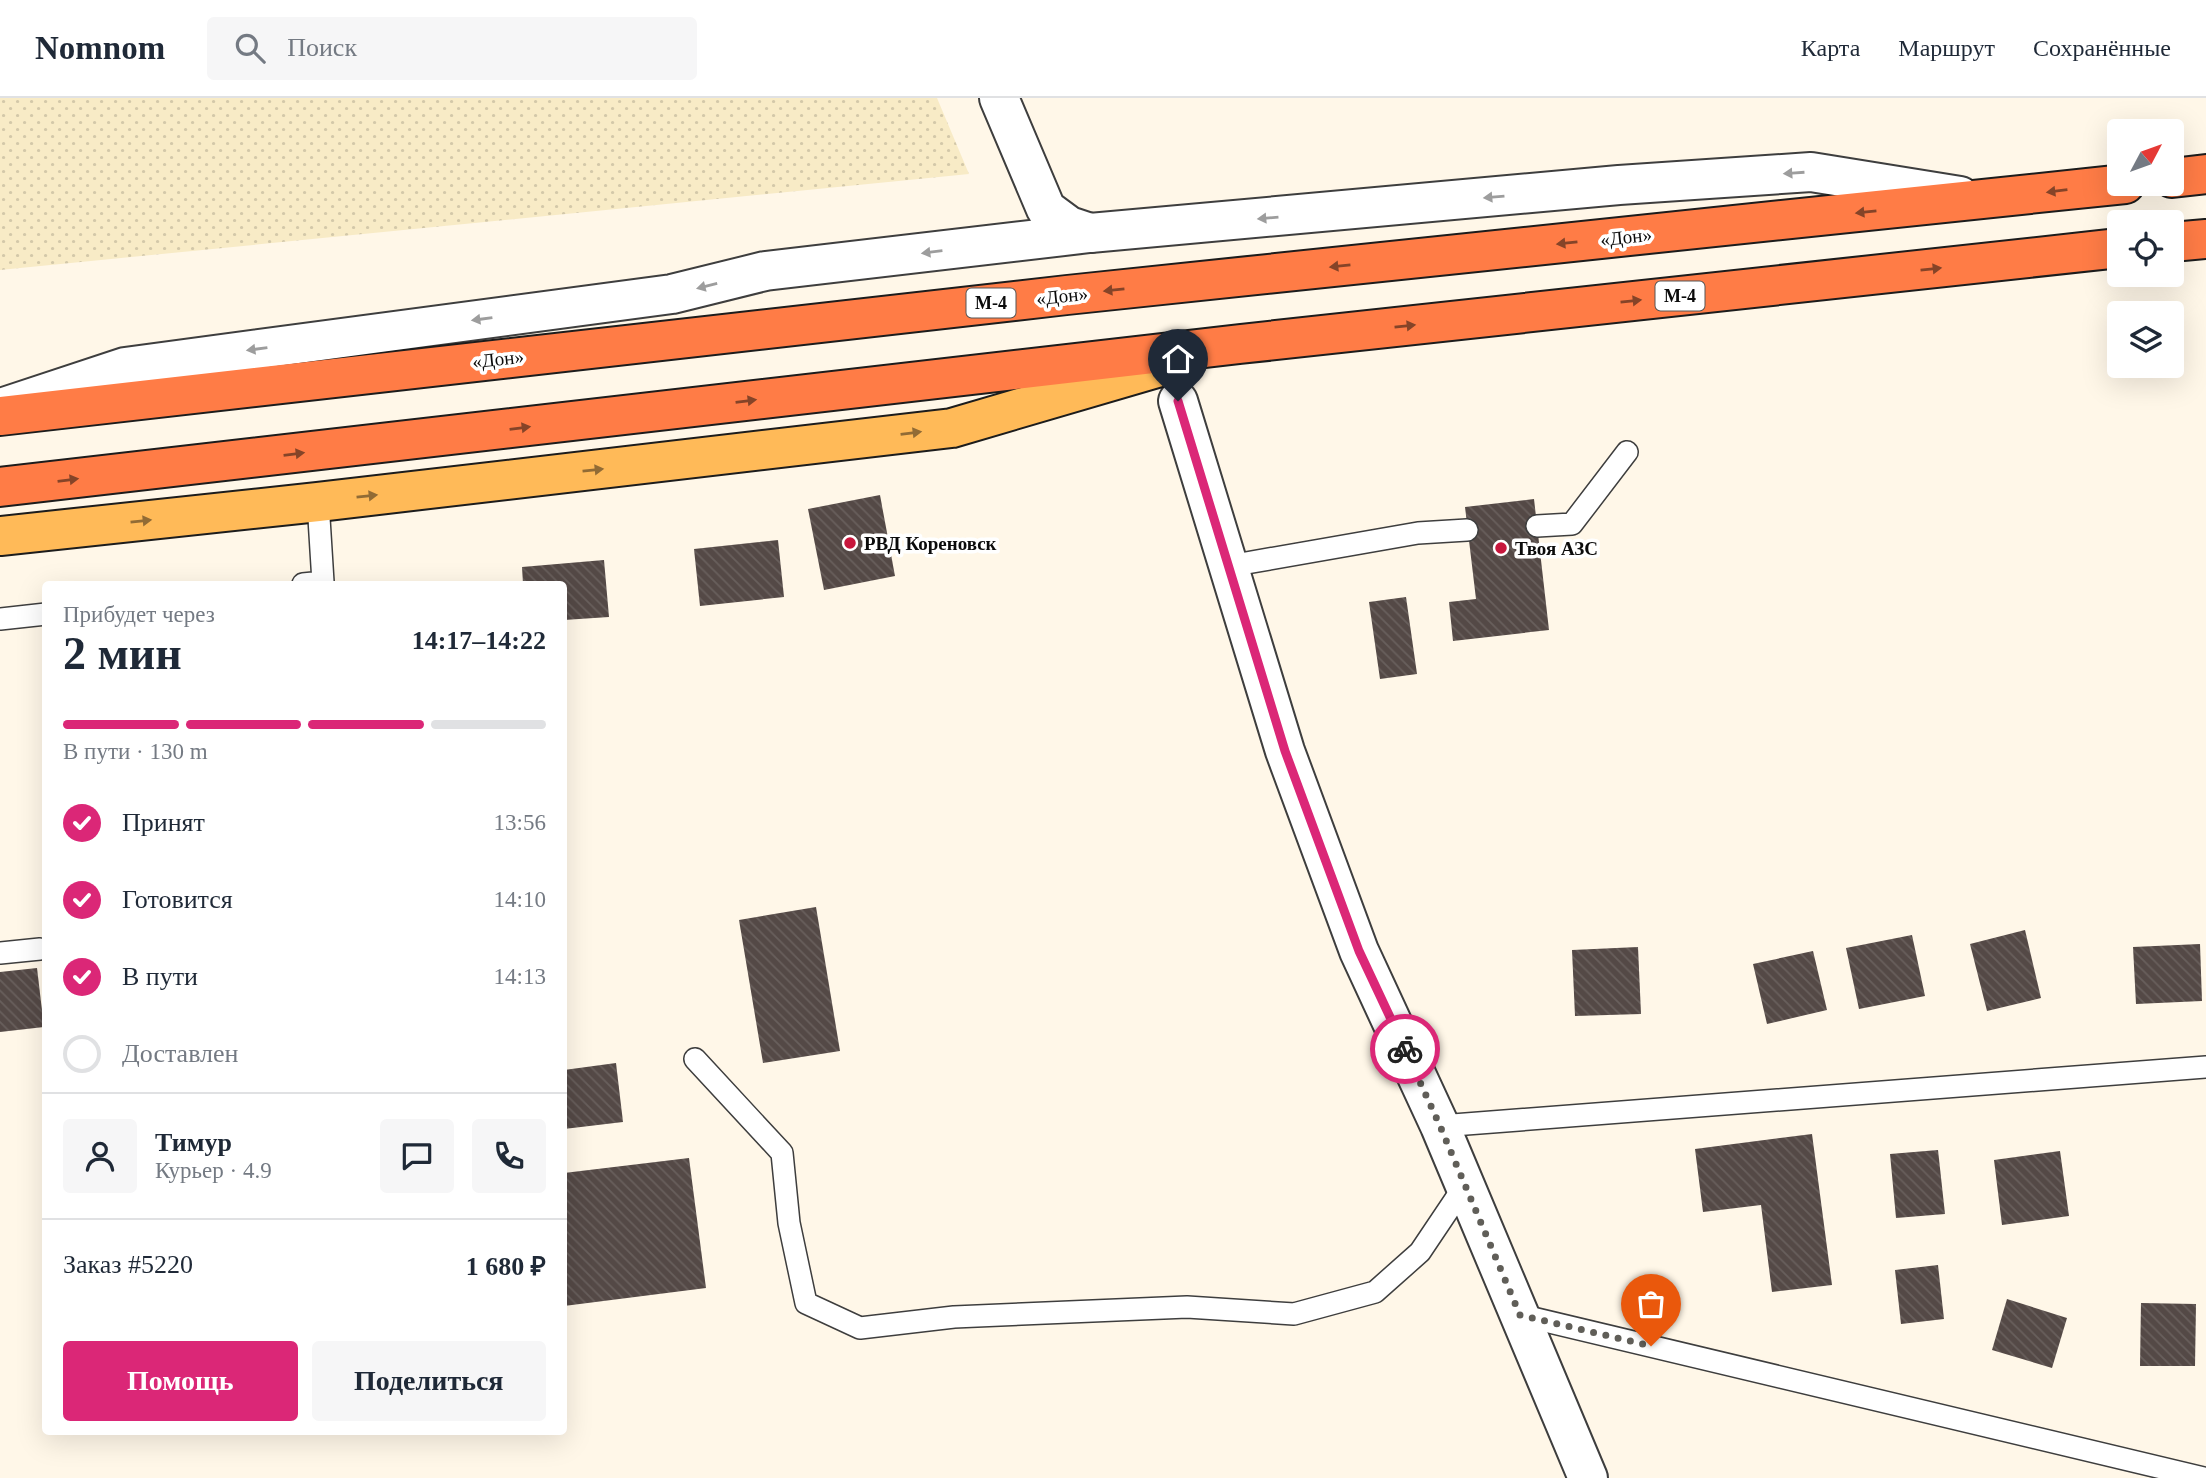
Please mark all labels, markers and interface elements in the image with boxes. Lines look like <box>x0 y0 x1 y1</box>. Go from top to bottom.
search box <box>207 17 697 80</box>
icon: search <box>231 29 269 67</box>
text: Nomnom <box>35 30 165 66</box>
text: Поиск <box>287 33 357 62</box>
text: Карта <box>1801 35 1860 61</box>
text: Маршрут <box>1898 35 1995 61</box>
text: Сохранённые <box>2033 35 2171 61</box>
north arrow <box>2107 119 2184 196</box>
map controls <box>2107 119 2184 378</box>
one-way arrow <box>1783 168 1805 179</box>
one-way arrow <box>2046 186 2068 197</box>
one-way arrow <box>1483 192 1505 203</box>
one-way arrow <box>1855 207 1877 218</box>
button: locate <box>2107 210 2184 287</box>
one-way arrow <box>1257 213 1279 224</box>
street label: «Дон» <box>1599 224 1653 250</box>
one-way arrow <box>1556 238 1578 249</box>
one-way arrow <box>921 246 943 257</box>
one-way arrow <box>1329 261 1351 272</box>
one-way arrow <box>1920 263 1942 274</box>
one-way arrow <box>696 280 718 291</box>
road number: М-4 <box>1656 281 1704 310</box>
street label: «Дон» <box>1035 283 1089 309</box>
one-way arrow <box>1103 285 1125 296</box>
road number: М-4 <box>967 288 1016 318</box>
one-way arrow <box>1621 296 1643 307</box>
button: layers <box>2107 301 2184 378</box>
one-way arrow <box>471 314 493 325</box>
one-way arrow <box>1394 321 1416 332</box>
pin <box>1148 329 1208 401</box>
icon: home <box>1159 340 1197 378</box>
one-way arrow <box>246 344 268 355</box>
street label: «Дон» <box>471 346 525 372</box>
one-way arrow <box>735 396 757 407</box>
one-way arrow <box>509 422 531 433</box>
one-way arrow <box>900 428 922 439</box>
one-way arrow <box>283 448 305 459</box>
one-way arrow <box>582 465 604 476</box>
one-way arrow <box>57 474 79 485</box>
one-way arrow <box>356 490 378 501</box>
one-way arrow <box>130 515 152 526</box>
place label: РВД Кореновск <box>864 533 997 554</box>
marker: РВД Кореновск <box>842 535 858 551</box>
place label: Твоя АЗС <box>1515 538 1598 559</box>
marker: Твоя АЗС <box>1493 540 1509 556</box>
text: Прибудет через <box>63 602 215 627</box>
text: 14:17–14:22 <box>412 626 546 655</box>
text: 2 мин <box>63 628 182 679</box>
text: В пути · 130 m <box>63 739 208 764</box>
icon: check <box>63 804 101 842</box>
text: Принят <box>122 808 205 837</box>
text: 13:56 <box>494 810 546 835</box>
icon: check <box>63 881 101 919</box>
text: Готовится <box>122 885 233 914</box>
text: 14:10 <box>494 887 546 912</box>
icon: check <box>63 958 101 996</box>
text: В пути <box>122 962 198 991</box>
text: 14:13 <box>494 964 546 989</box>
courier <box>1370 1014 1440 1084</box>
icon: bike <box>1386 1030 1424 1068</box>
text: Доставлен <box>122 1039 239 1068</box>
button: person <box>63 1119 137 1193</box>
button: chat <box>380 1119 454 1193</box>
button: phone <box>472 1119 546 1193</box>
text: Тимур <box>155 1128 232 1157</box>
text: Курьер · 4.9 <box>155 1158 272 1183</box>
text: Заказ #5220 <box>63 1250 193 1279</box>
text: 1 680 ₽ <box>466 1252 546 1281</box>
pin <box>1621 1274 1681 1346</box>
icon: bag <box>1632 1285 1670 1323</box>
button: Помощь <box>63 1341 298 1421</box>
button: Поделиться <box>312 1341 546 1421</box>

